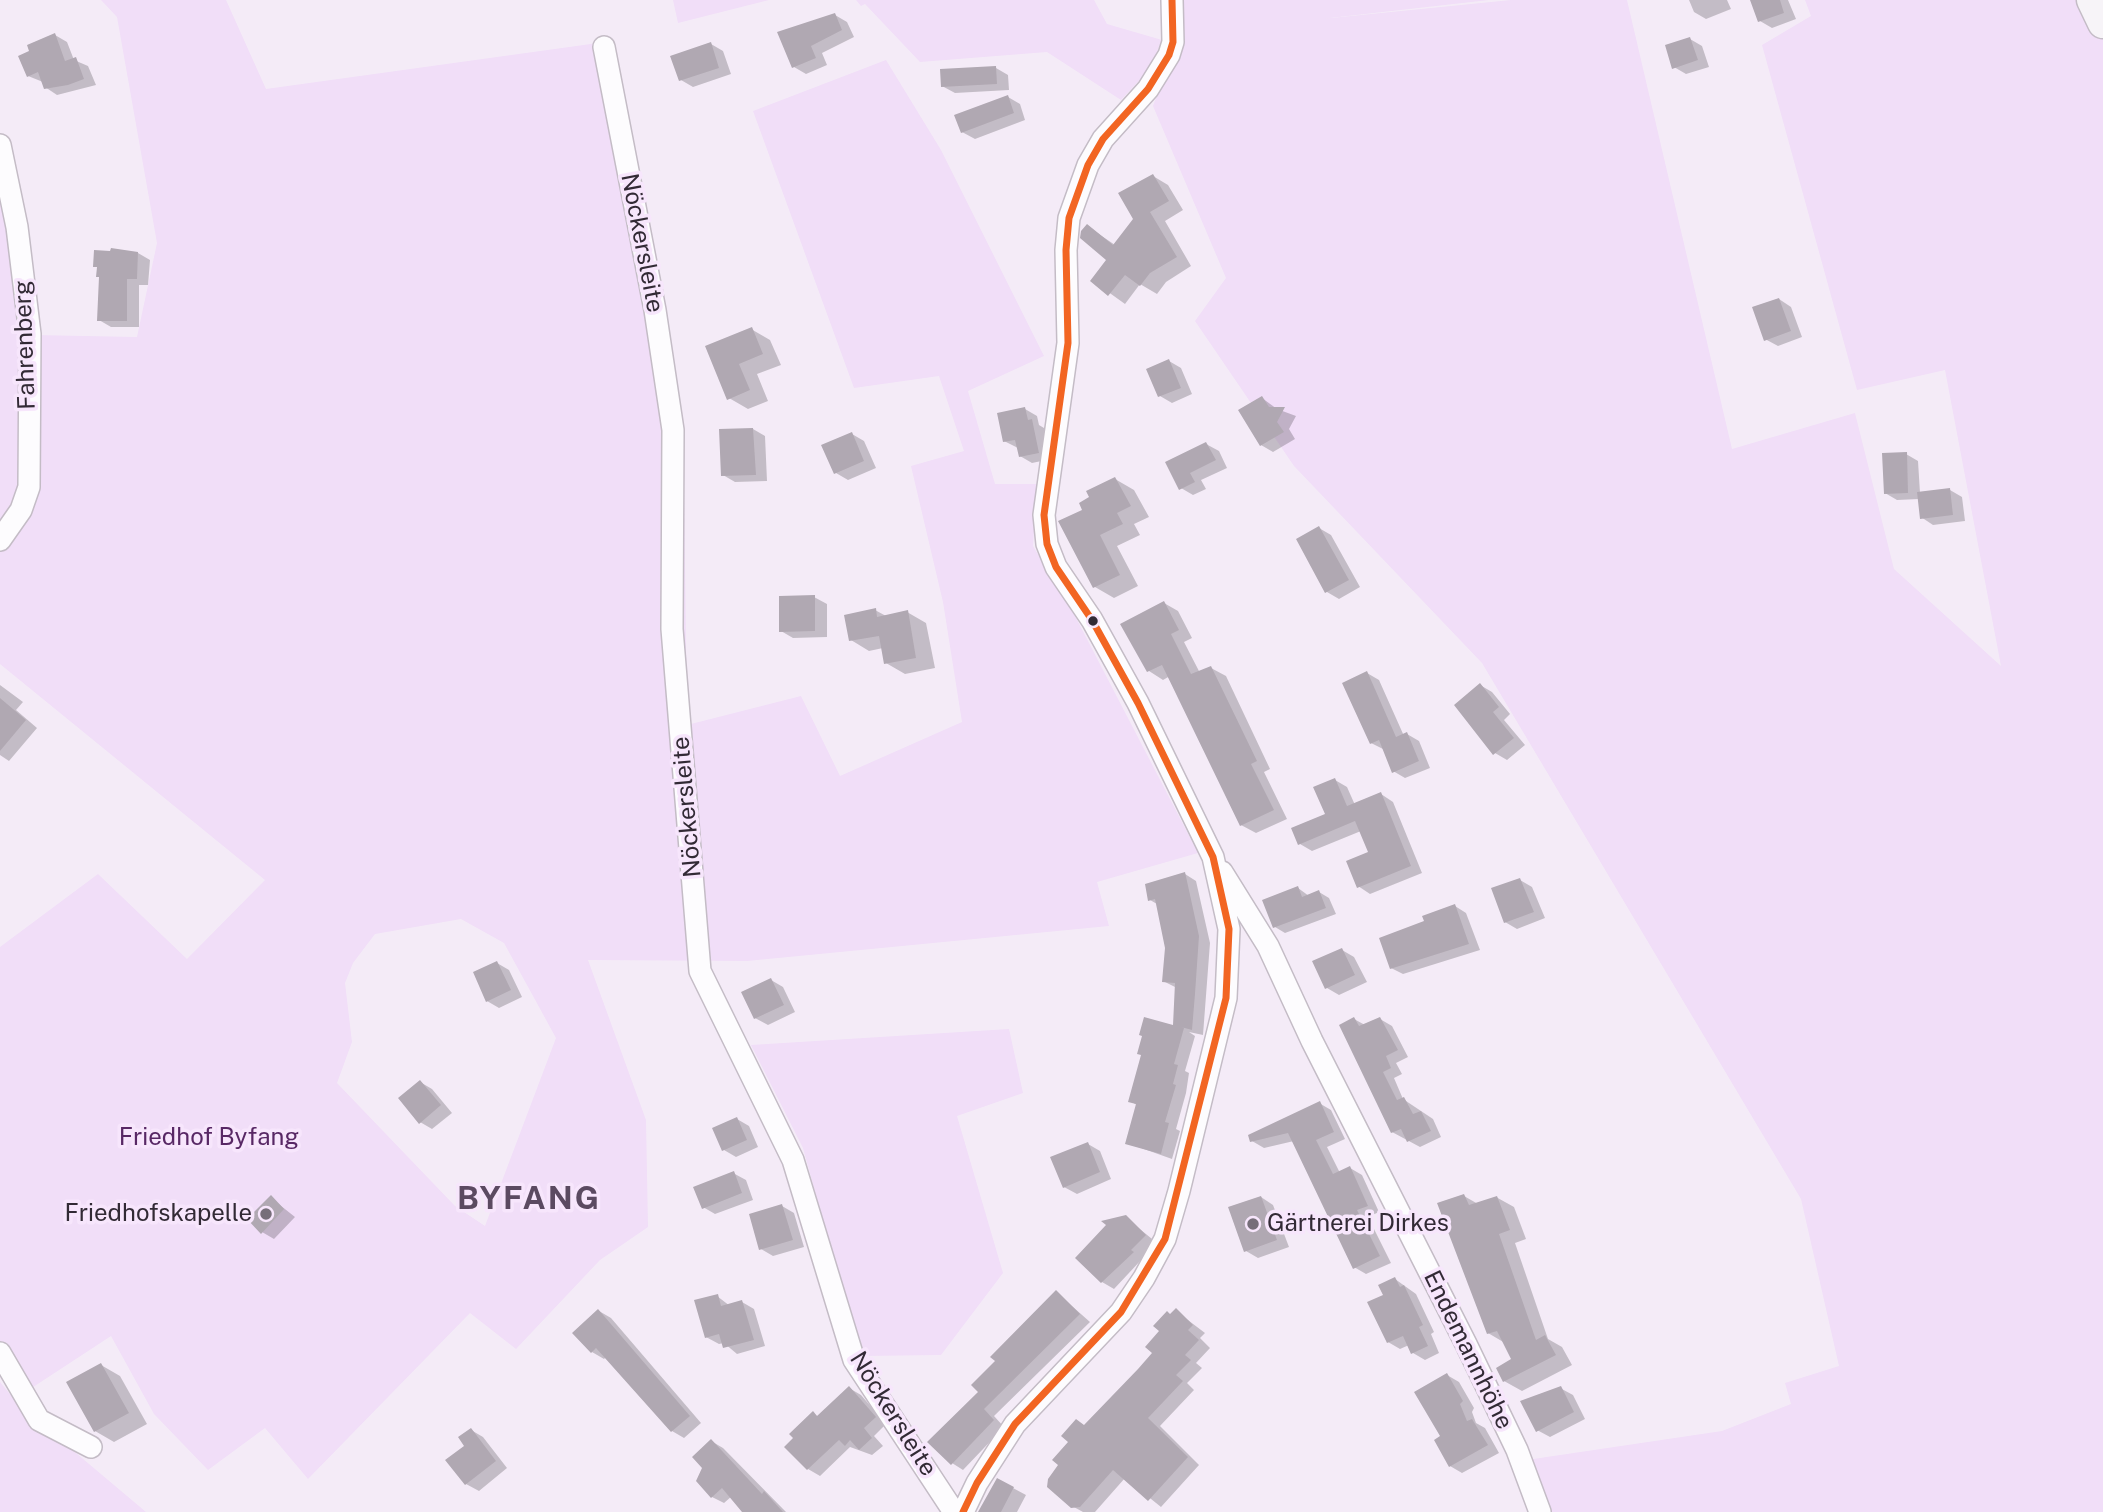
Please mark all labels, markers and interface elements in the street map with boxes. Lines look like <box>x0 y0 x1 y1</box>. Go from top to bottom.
street label: Nöckersleite <box>614 171 670 315</box>
street label: Fahrenberg <box>8 280 42 410</box>
unlabelled marker <box>1086 614 1100 628</box>
street label: Nöckersleite <box>667 735 707 879</box>
park label: Friedhof Byfang <box>119 1124 299 1152</box>
district label: BYFANG <box>458 1180 600 1218</box>
place label: Friedhofskapelle <box>64 1200 252 1228</box>
marker: Friedhofskapelle <box>258 1206 274 1222</box>
place label: Gärtnerei Dirkes <box>1267 1210 1449 1238</box>
marker: Gärtnerei Dirkes <box>1245 1216 1261 1232</box>
street label: Endemannhöhe <box>1417 1266 1519 1434</box>
street label: Nöckersleite <box>843 1347 943 1481</box>

